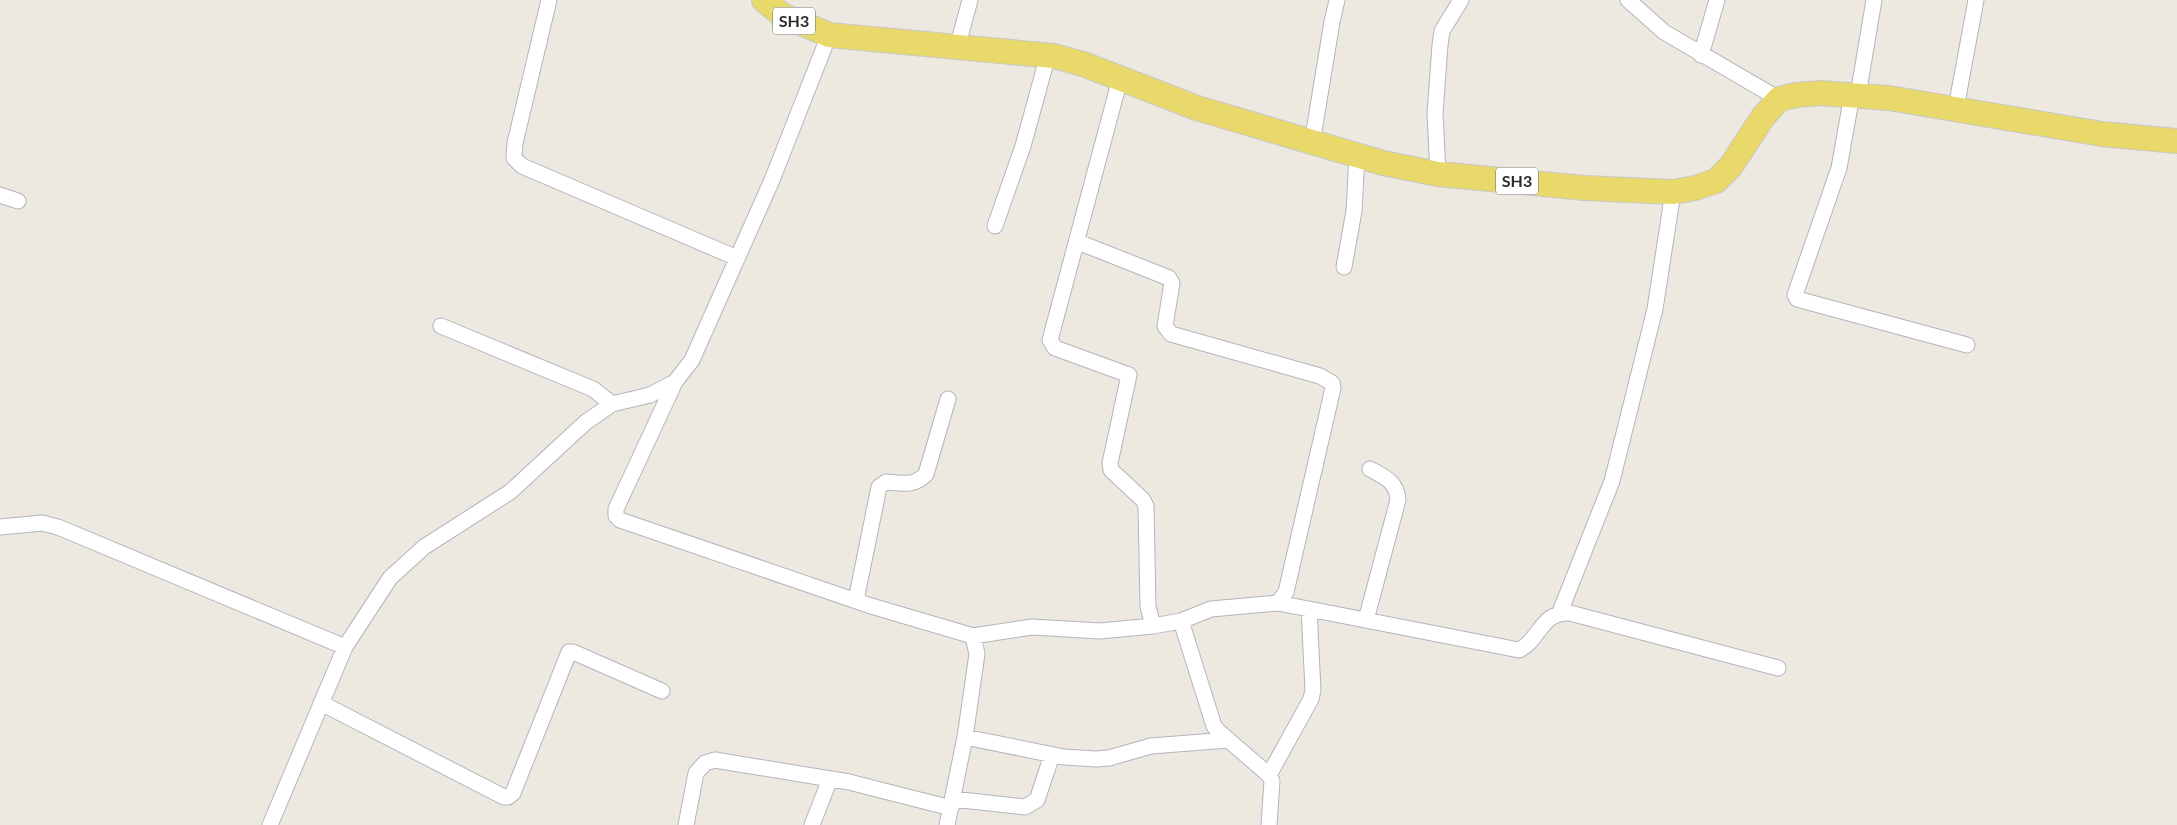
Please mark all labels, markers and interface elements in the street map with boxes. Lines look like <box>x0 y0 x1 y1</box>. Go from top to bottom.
road number: SH3 <box>773 8 815 34</box>
road number: SH3 <box>1496 168 1538 195</box>

